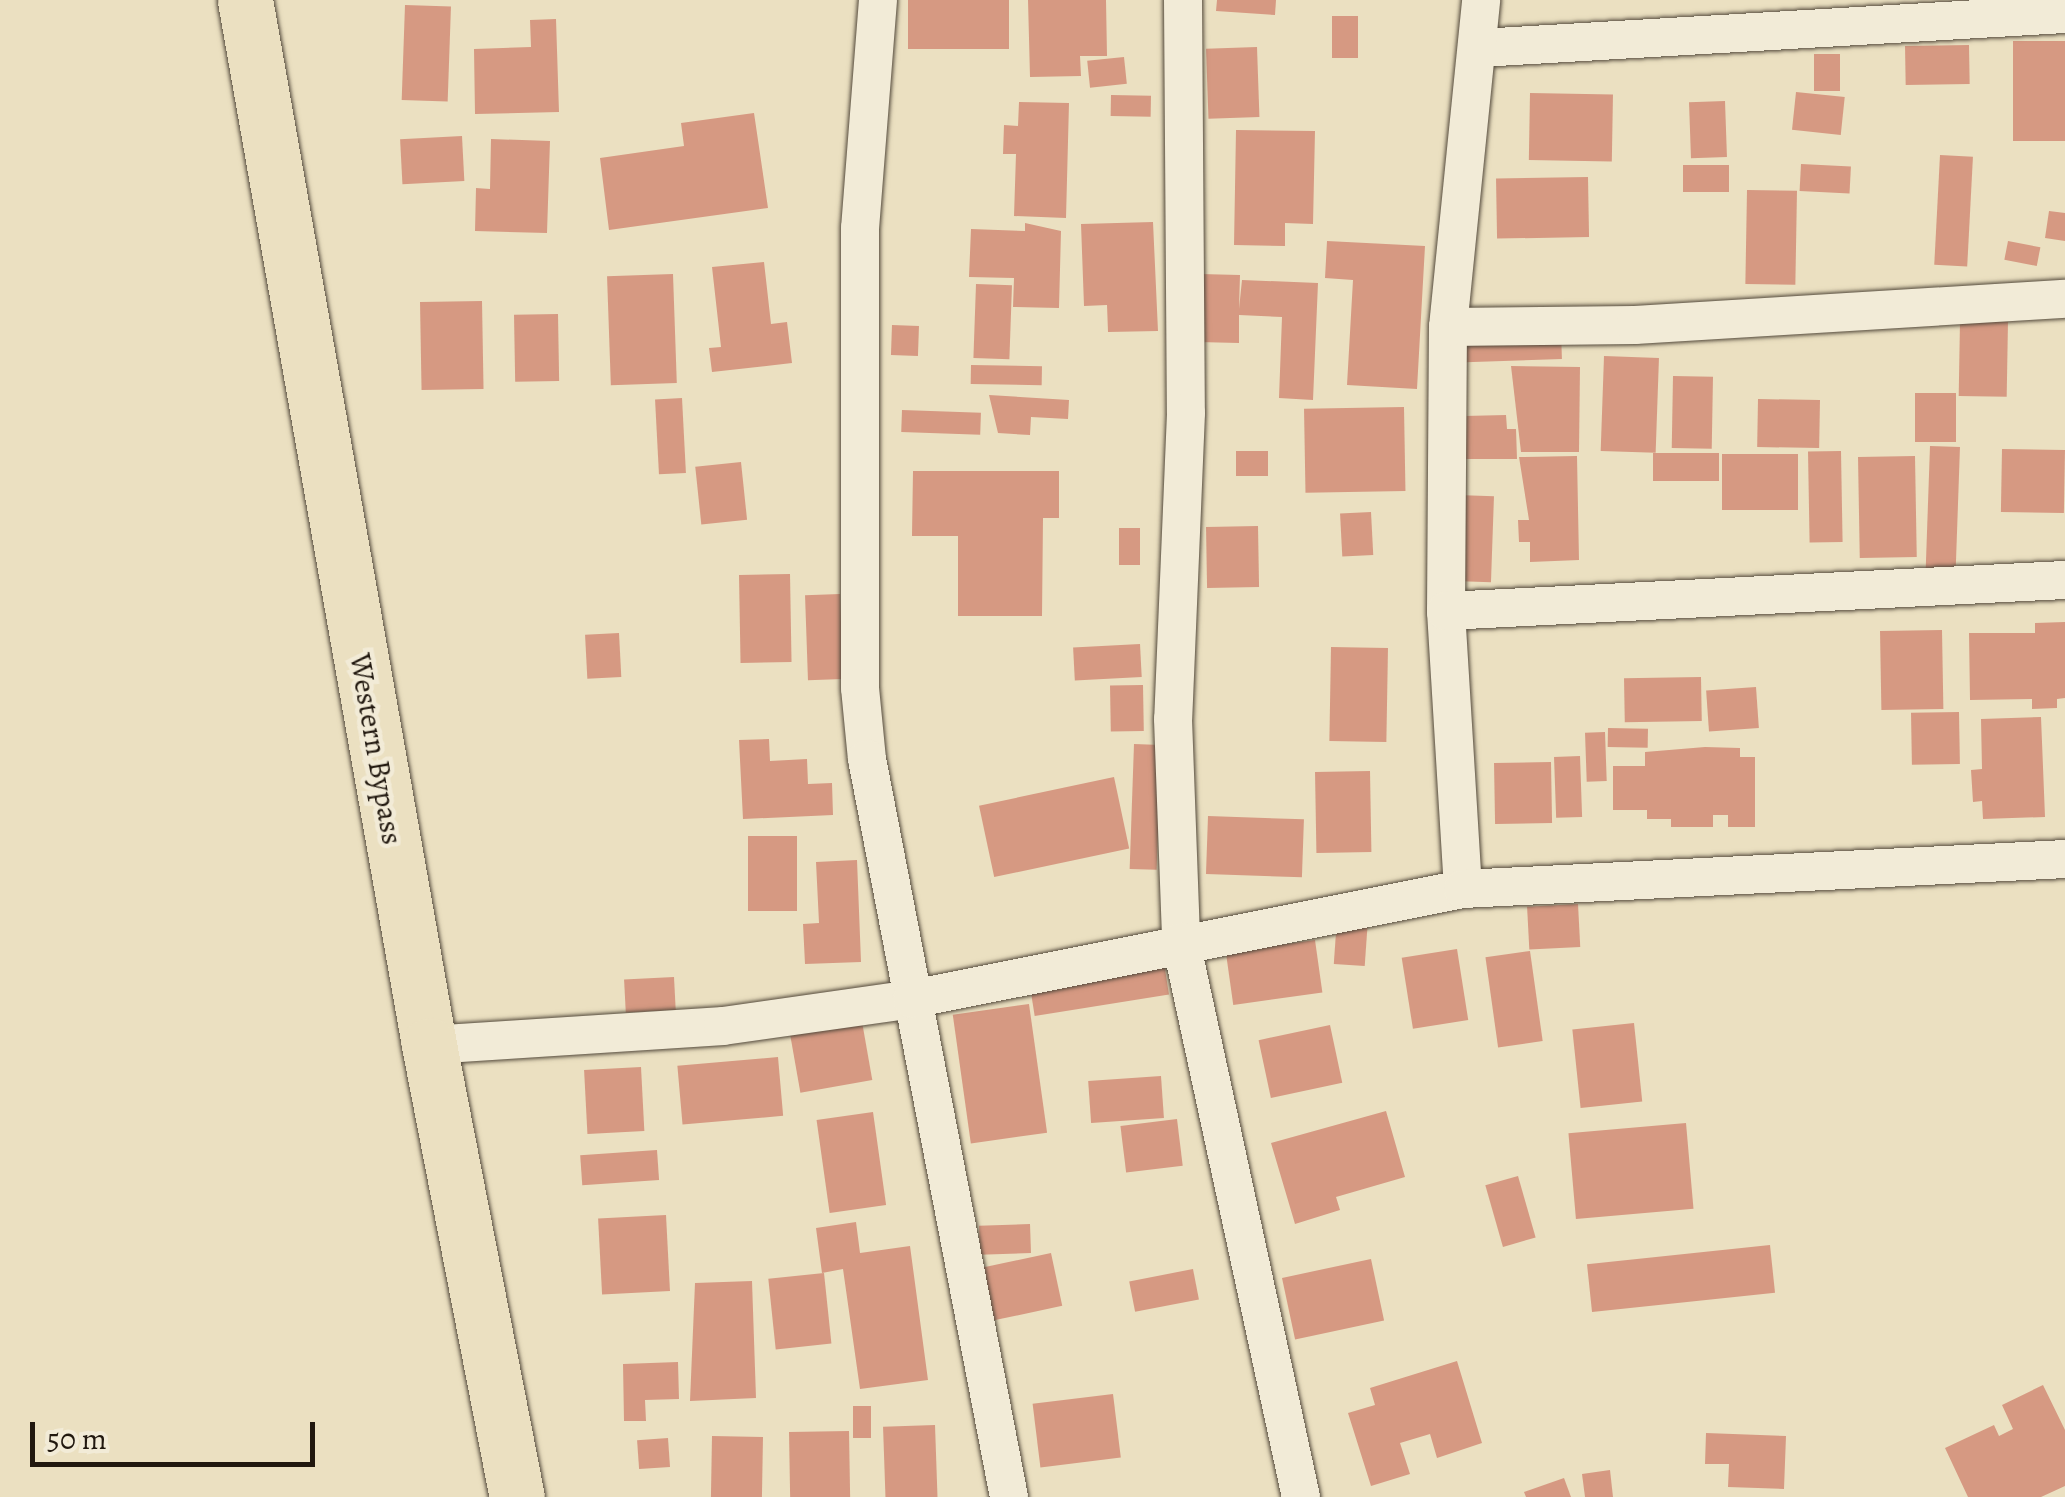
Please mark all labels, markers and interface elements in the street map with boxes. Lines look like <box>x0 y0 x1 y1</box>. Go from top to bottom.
street label: Western Bypass <box>341 651 411 847</box>
scale bar <box>35 1402 320 1464</box>
text: 50 m <box>47 1419 107 1459</box>

